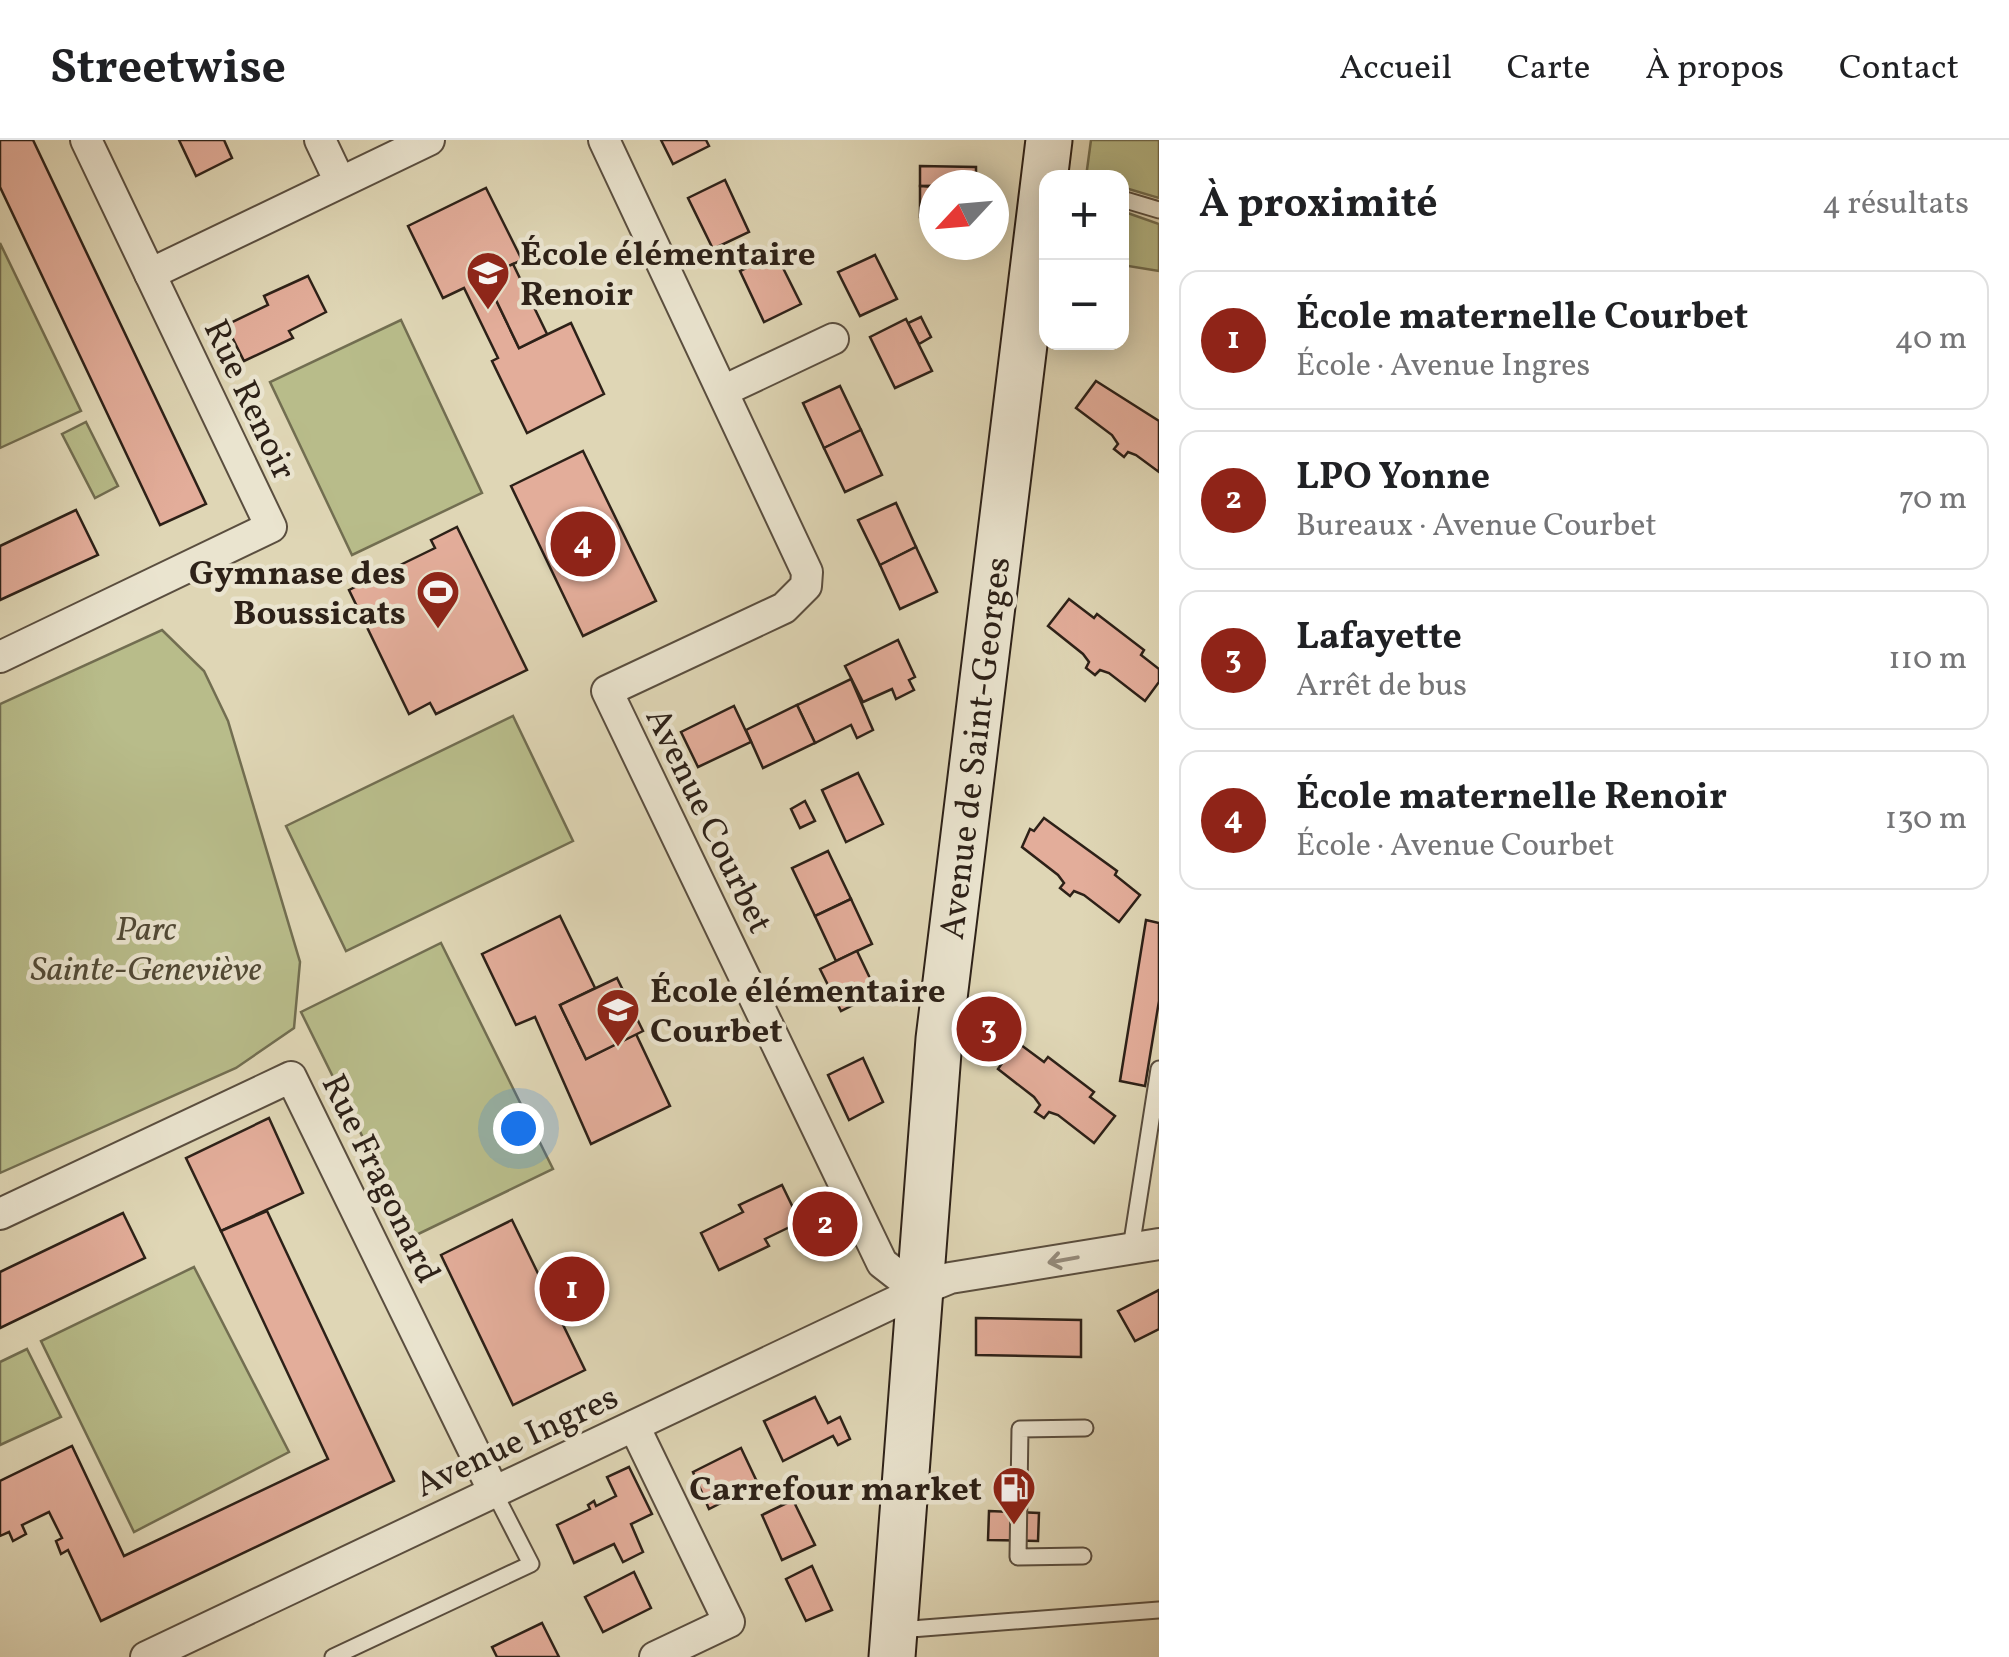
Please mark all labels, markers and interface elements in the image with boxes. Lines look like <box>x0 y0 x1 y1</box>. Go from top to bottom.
text: Streetwise <box>50 36 286 103</box>
text: Accueil <box>1339 45 1452 93</box>
text: Carte <box>1507 45 1590 93</box>
text: À propos <box>1645 45 1784 93</box>
text: Contact <box>1839 45 1959 93</box>
north arrow <box>919 170 1009 260</box>
map controls <box>1039 170 1129 350</box>
button: + <box>1039 170 1129 260</box>
text: À proximité <box>1199 176 1438 235</box>
text: 4 résultats <box>1822 183 1969 227</box>
place label: École élémentaire Renoir <box>520 232 816 320</box>
school or university icon: École élémentaire Renoir <box>465 250 511 311</box>
button: − <box>1039 260 1129 350</box>
text: École maternelle Courbet <box>1296 292 1748 345</box>
street label: Rue Renoir <box>190 312 306 488</box>
text: 1 <box>1227 318 1240 362</box>
text: 40 m <box>1895 318 1967 362</box>
text: École · Avenue Ingres <box>1296 345 1590 389</box>
text: LPO Yonne <box>1296 452 1490 505</box>
text: 2 <box>1225 478 1242 522</box>
text: 70 m <box>1899 478 1967 522</box>
text: Bureaux · Avenue Courbet <box>1296 505 1657 549</box>
pin: 4 <box>550 506 616 582</box>
place label: Gymnase des Boussicats <box>189 551 406 639</box>
street label: Avenue de Saint-Georges <box>930 554 1024 942</box>
sports icon: Gymnase des Boussicats <box>415 569 461 630</box>
text: Lafayette <box>1296 612 1462 665</box>
text: 3 <box>1225 638 1242 682</box>
text: 110 m <box>1888 638 1967 682</box>
text: Arrêt de bus <box>1296 665 1467 709</box>
street label: Avenue Courbet <box>632 701 783 942</box>
text: École maternelle Renoir <box>1296 772 1727 825</box>
text: 4 <box>1224 798 1243 842</box>
text: 130 m <box>1885 798 1967 842</box>
text: École · Avenue Courbet <box>1296 825 1614 869</box>
park label: Parc Sainte-Geneviève <box>31 907 262 995</box>
place label: École élémentaire Courbet <box>650 969 946 1057</box>
school or university icon: École élémentaire Courbet <box>595 987 641 1048</box>
pin: 3 <box>956 992 1022 1066</box>
street label: Rue Fragonard <box>308 1067 451 1292</box>
your location <box>493 1103 544 1154</box>
pin: 2 <box>792 1186 858 1262</box>
one-way arrow <box>1047 1251 1080 1270</box>
pin: 1 <box>540 1252 604 1326</box>
street label: Avenue Ingres <box>408 1375 627 1511</box>
fuel station icon: Carrefour market <box>991 1465 1037 1526</box>
place label: Carrefour market <box>689 1467 982 1515</box>

